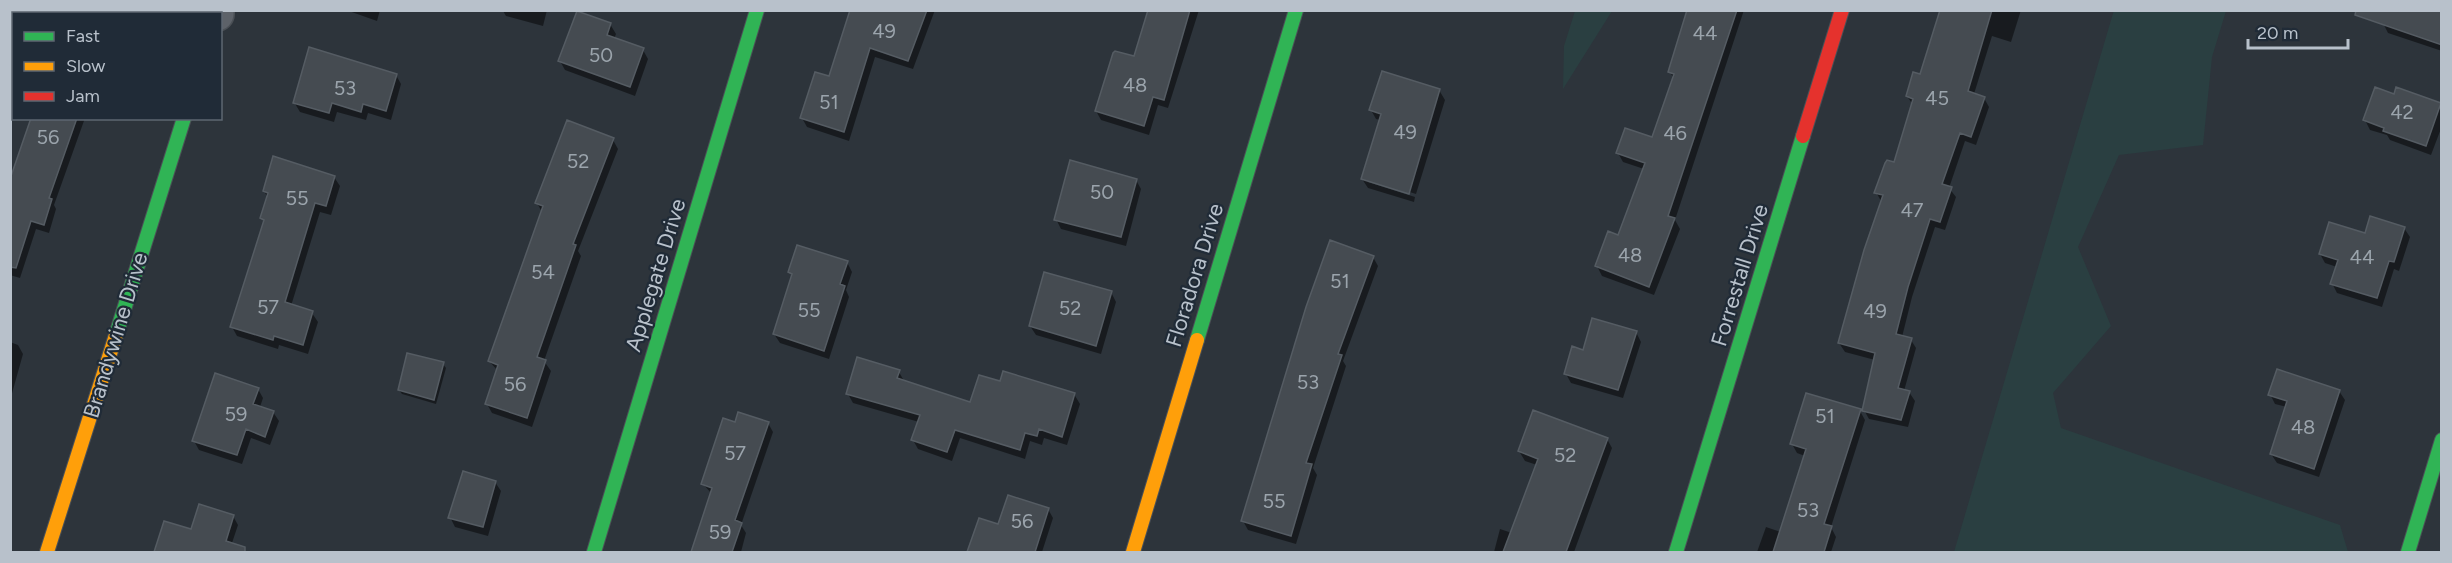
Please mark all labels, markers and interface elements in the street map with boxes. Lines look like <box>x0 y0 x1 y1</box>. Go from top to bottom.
legend <box>12 12 222 120</box>
scale bar <box>2248 12 2348 50</box>
house number: 49 <box>872 19 896 43</box>
house number: 44 <box>1693 21 1717 45</box>
text: 20 m <box>2257 22 2298 44</box>
text: Fast <box>66 25 100 47</box>
house number: 50 <box>589 43 613 67</box>
text: Slow <box>66 55 105 77</box>
house number: 48 <box>1123 73 1147 97</box>
house number: 53 <box>334 76 356 100</box>
text: Jam <box>66 85 100 107</box>
house number: 45 <box>1925 86 1949 110</box>
house number: 51 <box>819 90 839 114</box>
house number: 42 <box>2390 100 2414 124</box>
house number: 49 <box>1393 120 1417 144</box>
house number: 46 <box>1663 121 1687 145</box>
house number: 56 <box>37 125 59 149</box>
house number: 52 <box>567 149 589 173</box>
house number: 50 <box>1090 180 1114 204</box>
house number: 55 <box>286 186 309 210</box>
street label: Applegate Drive <box>619 195 692 355</box>
house number: 47 <box>1900 198 1924 222</box>
street label: Floradora Drive <box>1160 200 1229 350</box>
street label: Forrestall Drive <box>1705 201 1774 349</box>
house number: 48 <box>1618 243 1642 267</box>
house number: 44 <box>2350 245 2374 269</box>
street label: Brandywine Drive <box>77 249 154 421</box>
house number: 54 <box>531 260 555 284</box>
house number: 51 <box>1330 269 1350 293</box>
house number: 57 <box>257 295 279 319</box>
house number: 52 <box>1059 296 1081 320</box>
house number: 55 <box>798 298 821 322</box>
house number: 49 <box>1863 299 1887 323</box>
house number: 53 <box>1297 370 1319 394</box>
house number: 56 <box>504 372 526 396</box>
house number: 59 <box>225 402 247 426</box>
house number: 51 <box>1815 404 1835 428</box>
house number: 48 <box>2291 415 2315 439</box>
house number: 57 <box>724 441 746 465</box>
house number: 52 <box>1554 443 1576 467</box>
house number: 55 <box>1263 489 1286 513</box>
house number: 53 <box>1797 498 1819 522</box>
house number: 56 <box>1011 509 1033 533</box>
house number: 59 <box>709 520 731 544</box>

